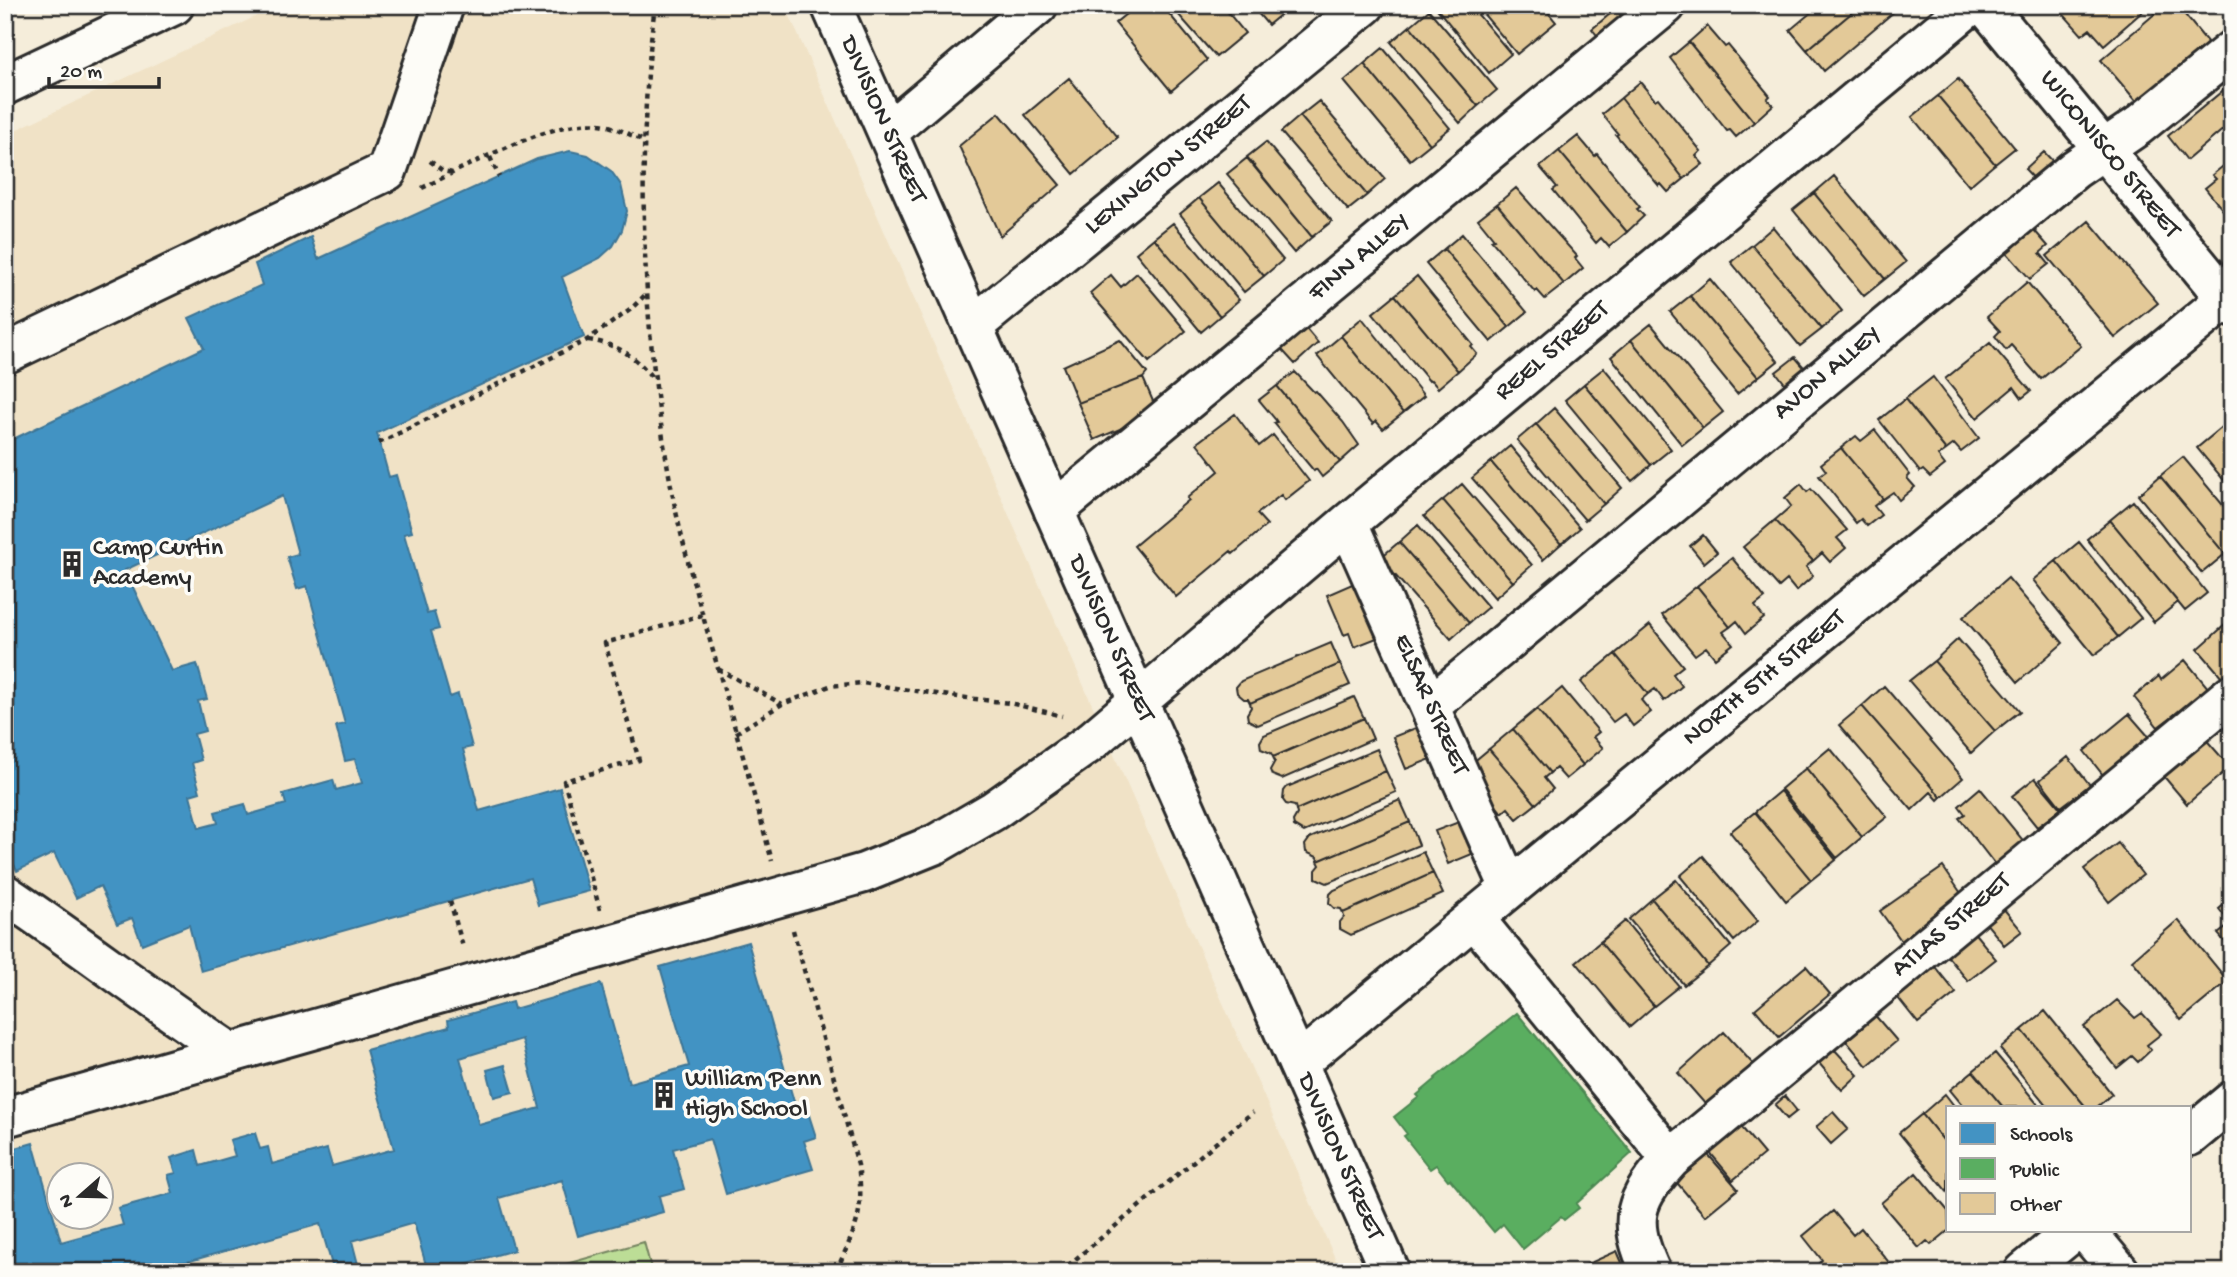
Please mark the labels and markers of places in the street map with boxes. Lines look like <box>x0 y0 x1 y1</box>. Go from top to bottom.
place label: Camp Curtin Academy <box>93 534 224 595</box>
building icon: Camp Curtin Academy <box>57 549 87 579</box>
place label: William Penn High School <box>685 1065 822 1126</box>
building icon: William Penn High School <box>649 1080 679 1110</box>

